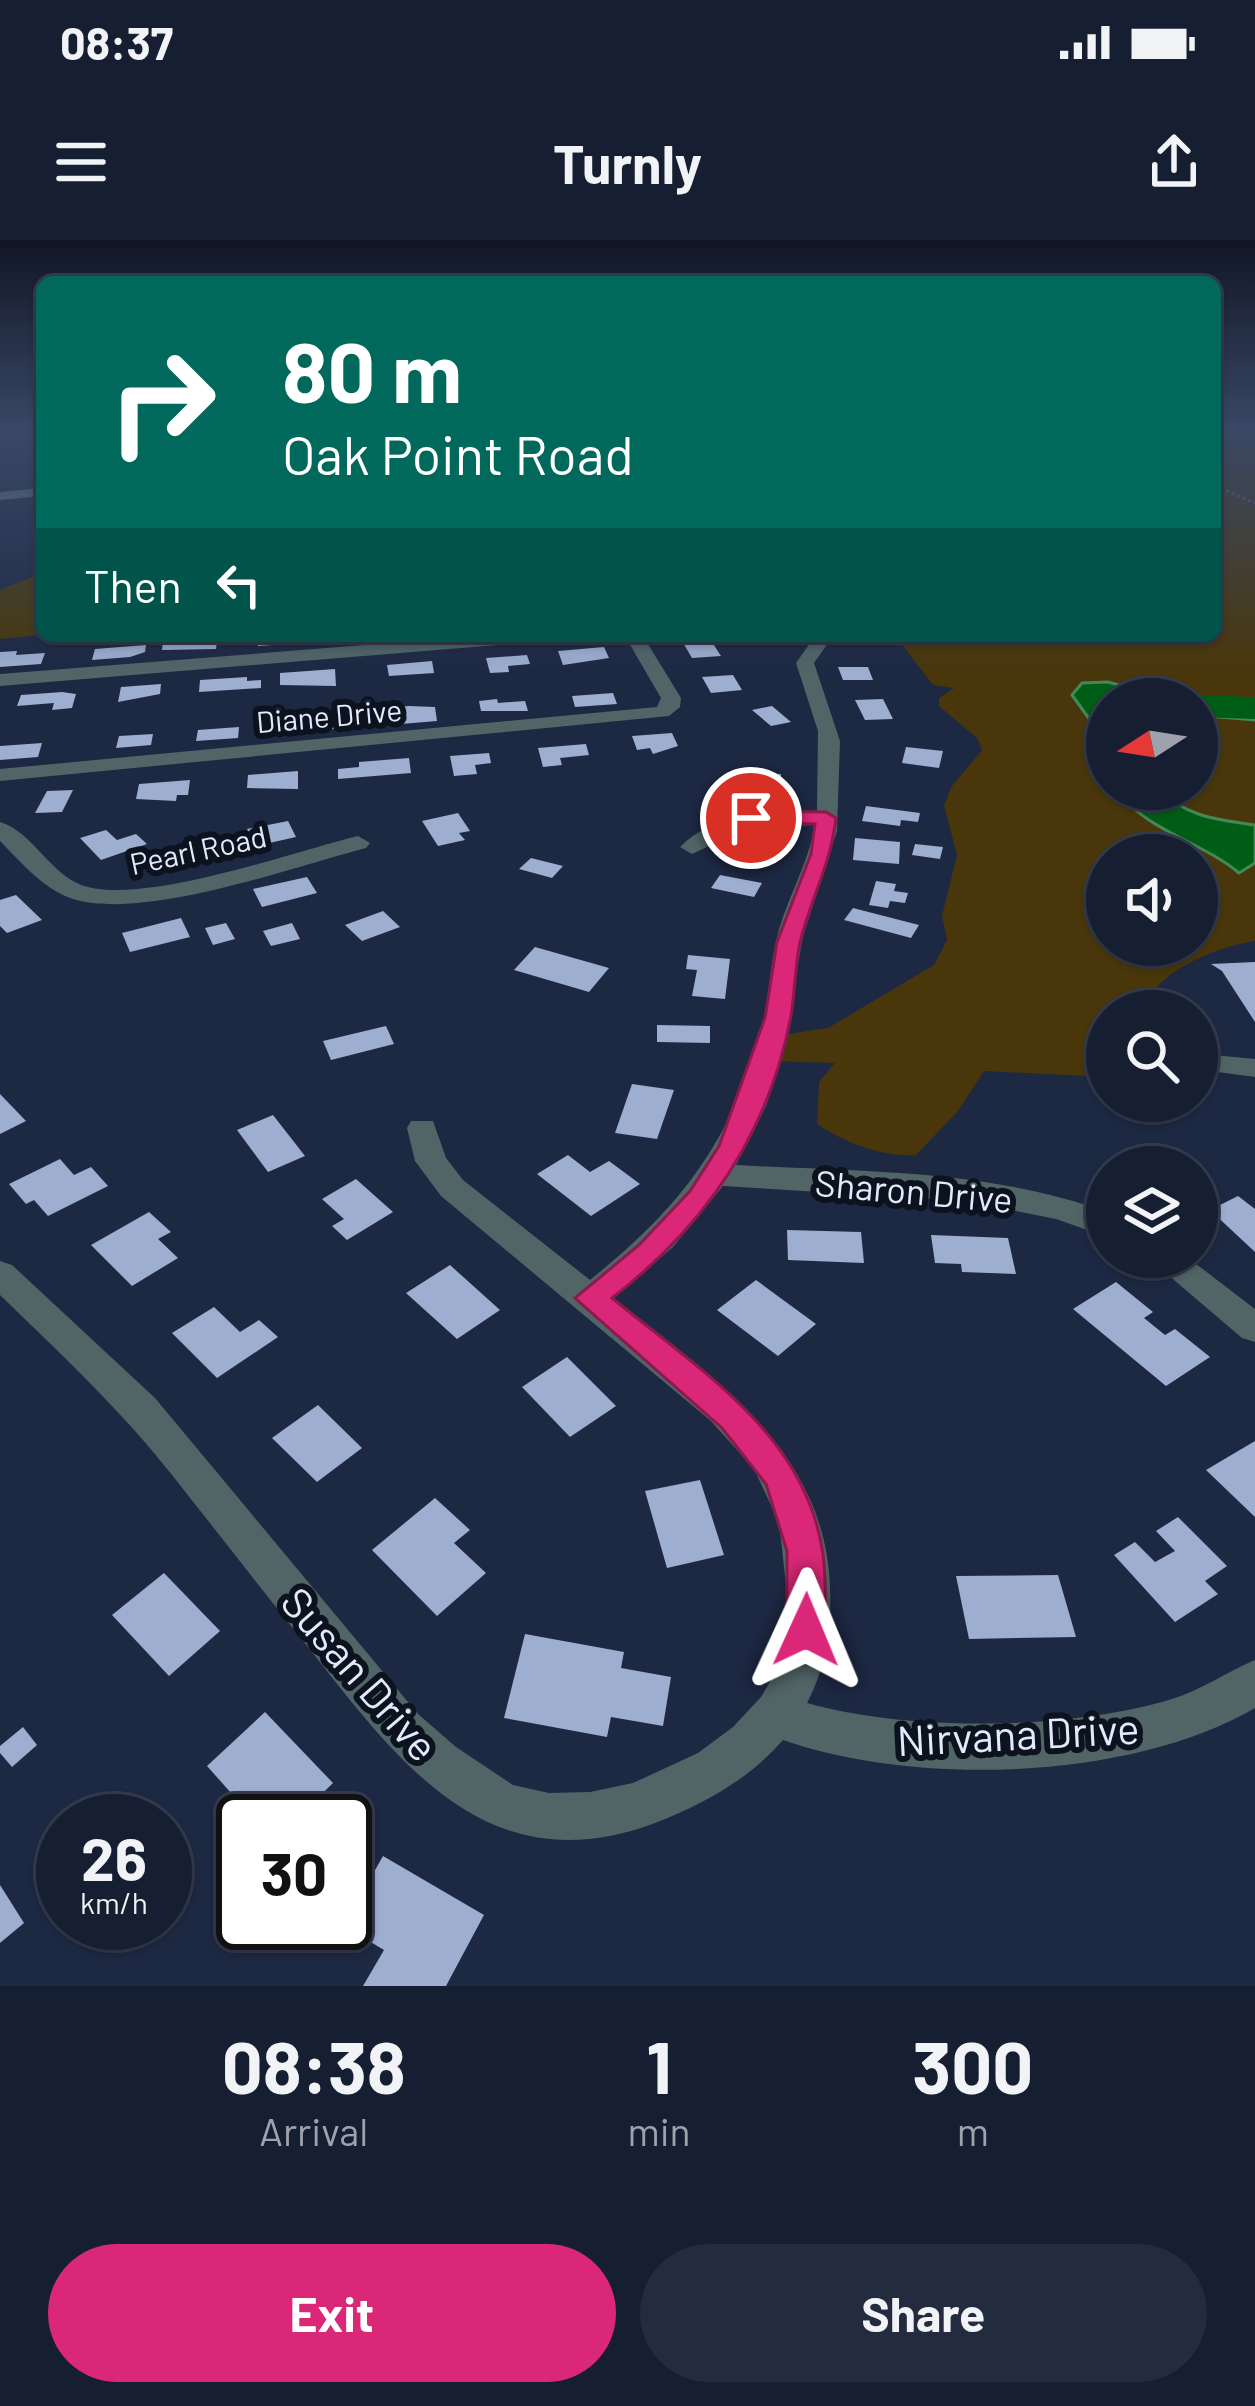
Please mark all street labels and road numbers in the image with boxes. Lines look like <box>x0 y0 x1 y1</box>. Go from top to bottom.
street label: Diane Drive <box>255 691 403 739</box>
street label: Pearl Road <box>126 817 270 881</box>
street label: Sharon Drive <box>813 1160 1015 1220</box>
street label: Susan Drive <box>272 1576 450 1770</box>
street label: Nirvana Drive <box>896 1702 1140 1764</box>

